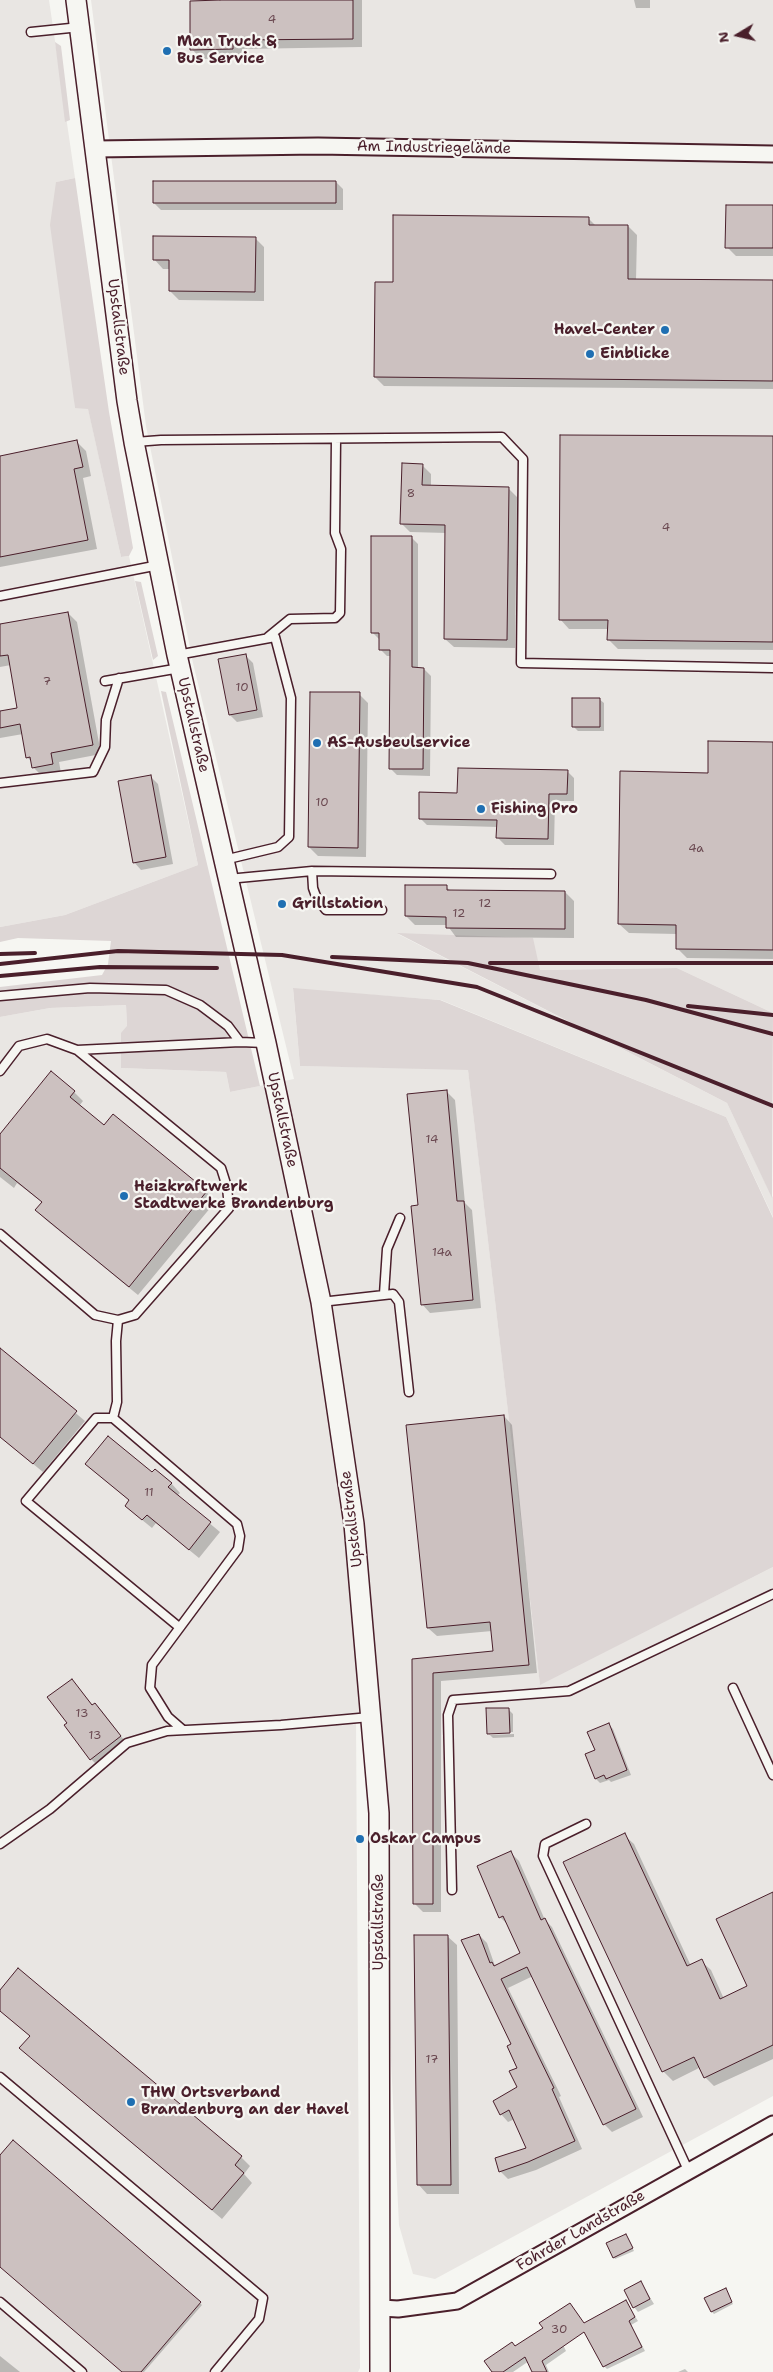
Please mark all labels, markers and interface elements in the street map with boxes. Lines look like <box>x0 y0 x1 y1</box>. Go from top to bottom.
north arrow <box>713 10 763 60</box>
house number: 4 <box>268 13 276 27</box>
text: N <box>713 30 733 44</box>
place label: Man Truck & Bus Service <box>177 33 276 68</box>
marker: Man Truck & Bus Service <box>161 45 173 57</box>
street label: Am Industriegelände <box>357 138 511 158</box>
street label: Upstallstraße <box>103 278 133 376</box>
place label: Havel-Center <box>554 321 655 339</box>
marker: Havel-Center <box>659 324 671 336</box>
place label: Einblicke <box>600 345 670 363</box>
marker: Einblicke <box>584 348 596 360</box>
house number: 8 <box>407 487 415 501</box>
house number: 4 <box>662 521 670 535</box>
house number: 7 <box>43 675 51 689</box>
street label: Upstallstraße <box>173 676 213 774</box>
house number: 10 <box>235 681 249 695</box>
place label: AS-Ausbeulservice <box>327 734 471 752</box>
marker: AS-Ausbeulservice <box>311 737 323 749</box>
house number: 10 <box>315 796 329 810</box>
place label: Fishing Pro <box>491 800 578 818</box>
marker: Fishing Pro <box>475 803 487 815</box>
house number: 4a <box>688 842 704 856</box>
place label: Grillstation <box>292 895 383 913</box>
house number: 12 <box>479 897 491 911</box>
marker: Grillstation <box>276 898 288 910</box>
house number: 12 <box>453 907 465 921</box>
street label: Upstallstraße <box>263 1071 301 1169</box>
house number: 14 <box>426 1133 438 1147</box>
place label: Heizkraftwerk Stadtwerke Brandenburg <box>134 1178 333 1213</box>
marker: Heizkraftwerk Stadtwerke Brandenburg <box>118 1190 130 1202</box>
house number: 14a <box>432 1246 452 1260</box>
street label: Upstallstraße <box>337 1470 367 1568</box>
house number: 11 <box>144 1486 154 1500</box>
house number: 13 <box>76 1707 88 1721</box>
house number: 13 <box>89 1729 101 1743</box>
place label: Oskar Campus <box>370 1830 481 1848</box>
marker: Oskar Campus <box>354 1833 366 1845</box>
street label: Upstallstraße <box>370 1873 388 1971</box>
house number: 17 <box>426 2053 438 2067</box>
place label: THW Ortsverband Brandenburg an der Havel <box>141 2084 349 2119</box>
marker: THW Ortsverband Brandenburg an der Havel <box>125 2096 137 2108</box>
street label: Fohrder Landstraße <box>514 2187 648 2275</box>
house number: 30 <box>551 2323 567 2337</box>

